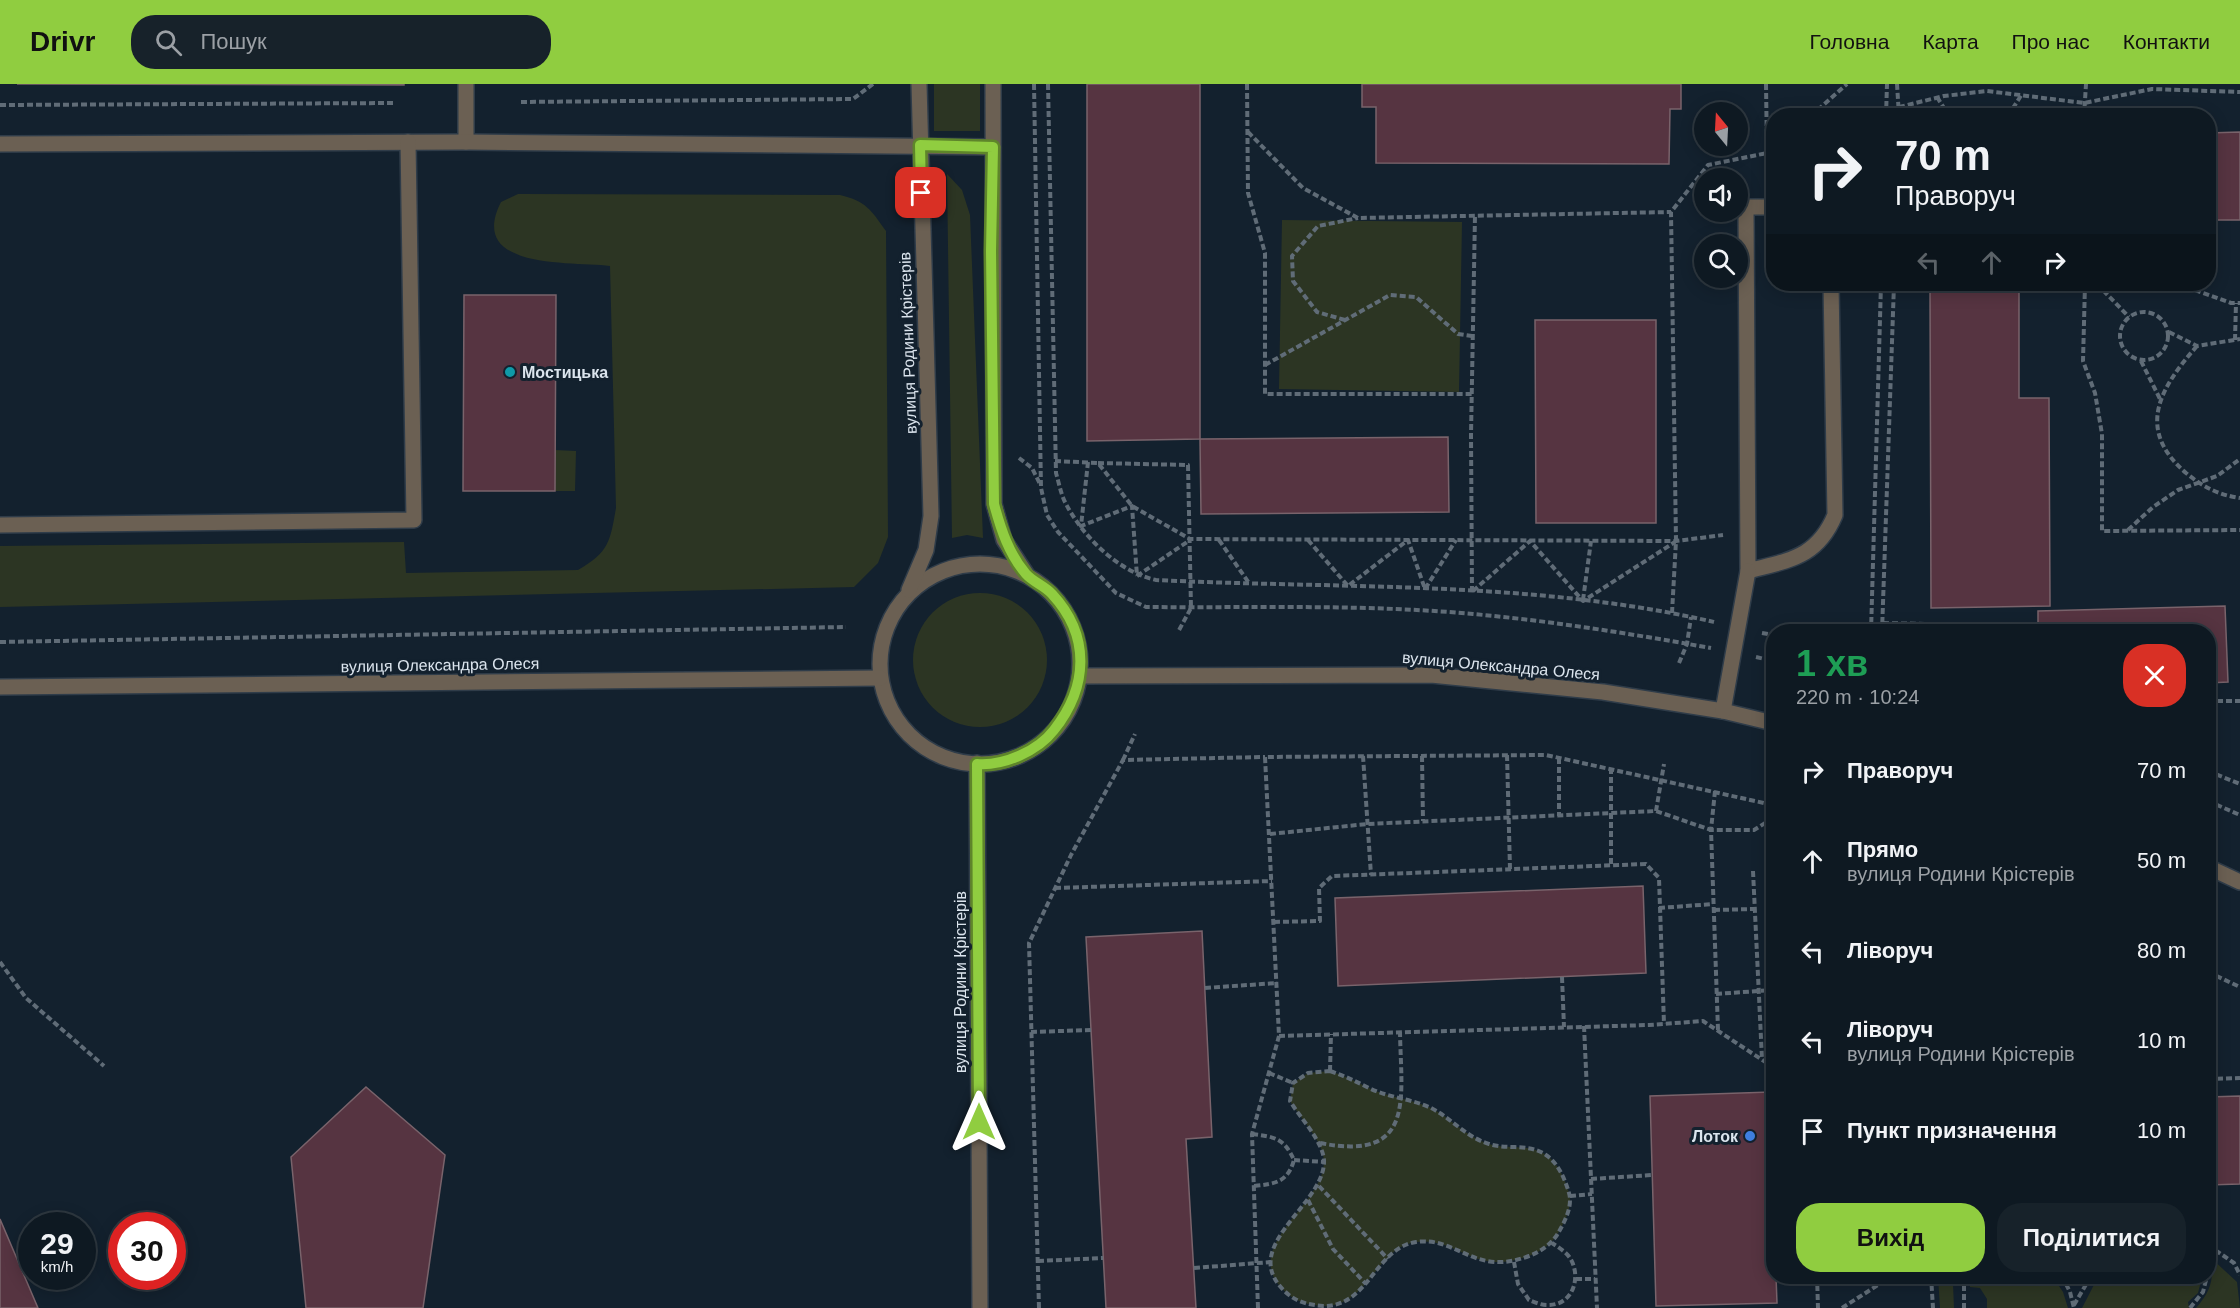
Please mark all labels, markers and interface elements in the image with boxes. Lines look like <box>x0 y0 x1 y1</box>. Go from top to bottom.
search box <box>131 15 551 69</box>
text: Drivr <box>30 26 95 57</box>
icon: search <box>152 26 185 59</box>
text: Пошук <box>200 29 267 54</box>
text: Головна <box>1810 30 1889 53</box>
text: Карта <box>1922 30 1979 53</box>
text: Про нас <box>2012 30 2090 53</box>
text: Контакти <box>2123 30 2210 53</box>
north arrow <box>1694 102 1748 156</box>
map controls <box>1694 102 1748 288</box>
icon: right <box>1796 132 1874 210</box>
text: 70 m <box>1895 132 1991 179</box>
pin <box>895 167 946 218</box>
button: sound <box>1694 168 1748 222</box>
icon: arrive <box>904 176 937 209</box>
text: Праворуч <box>1895 181 2016 211</box>
button: search <box>1694 234 1748 288</box>
icon: left <box>1912 246 1945 279</box>
icon: ahead <box>1975 246 2008 279</box>
icon: right <box>2038 246 2071 279</box>
street label: вулиця Родини Крістерів <box>896 252 920 434</box>
place label: Мостицька <box>522 364 608 381</box>
marker: Мостицька <box>503 365 517 379</box>
text: 1 хв <box>1796 643 1868 684</box>
button: close <box>2123 644 2186 707</box>
street label: вулиця Олександра Олеся <box>1401 649 1601 683</box>
street label: вулиця Олександра Олеся <box>341 655 539 675</box>
text: 220 m · 10:24 <box>1796 686 1919 708</box>
icon: right <box>1796 755 1829 788</box>
text: Праворуч <box>1847 758 1953 783</box>
text: 70 m <box>2137 758 2186 783</box>
text: Прямо <box>1847 837 1918 862</box>
icon: ahead <box>1796 845 1829 878</box>
text: 50 m <box>2137 848 2186 873</box>
text: вулиця Родини Крістерів <box>1847 863 2075 885</box>
street label: вулиця Родини Крістерів <box>952 891 969 1073</box>
icon: left <box>1796 935 1829 968</box>
text: Ліворуч <box>1847 938 1933 963</box>
text: 80 m <box>2137 938 2186 963</box>
text: Ліворуч <box>1847 1017 1933 1042</box>
icon: left <box>1796 1025 1829 1058</box>
text: 10 m <box>2137 1028 2186 1053</box>
text: вулиця Родини Крістерів <box>1847 1043 2075 1065</box>
position arrow <box>947 1090 1011 1154</box>
icon: arrive <box>1796 1115 1829 1148</box>
text: Пункт призначення <box>1847 1118 2057 1143</box>
text: 10 m <box>2137 1118 2186 1143</box>
place label: Лоток <box>1692 1128 1739 1145</box>
marker: Лоток <box>1743 1129 1757 1143</box>
button: Вихід <box>1796 1203 1985 1272</box>
button: Поділитися <box>1997 1203 2186 1272</box>
speed limit sign: 30 <box>108 1212 186 1290</box>
text: 29 <box>40 1227 74 1260</box>
text: km/h <box>41 1258 73 1275</box>

